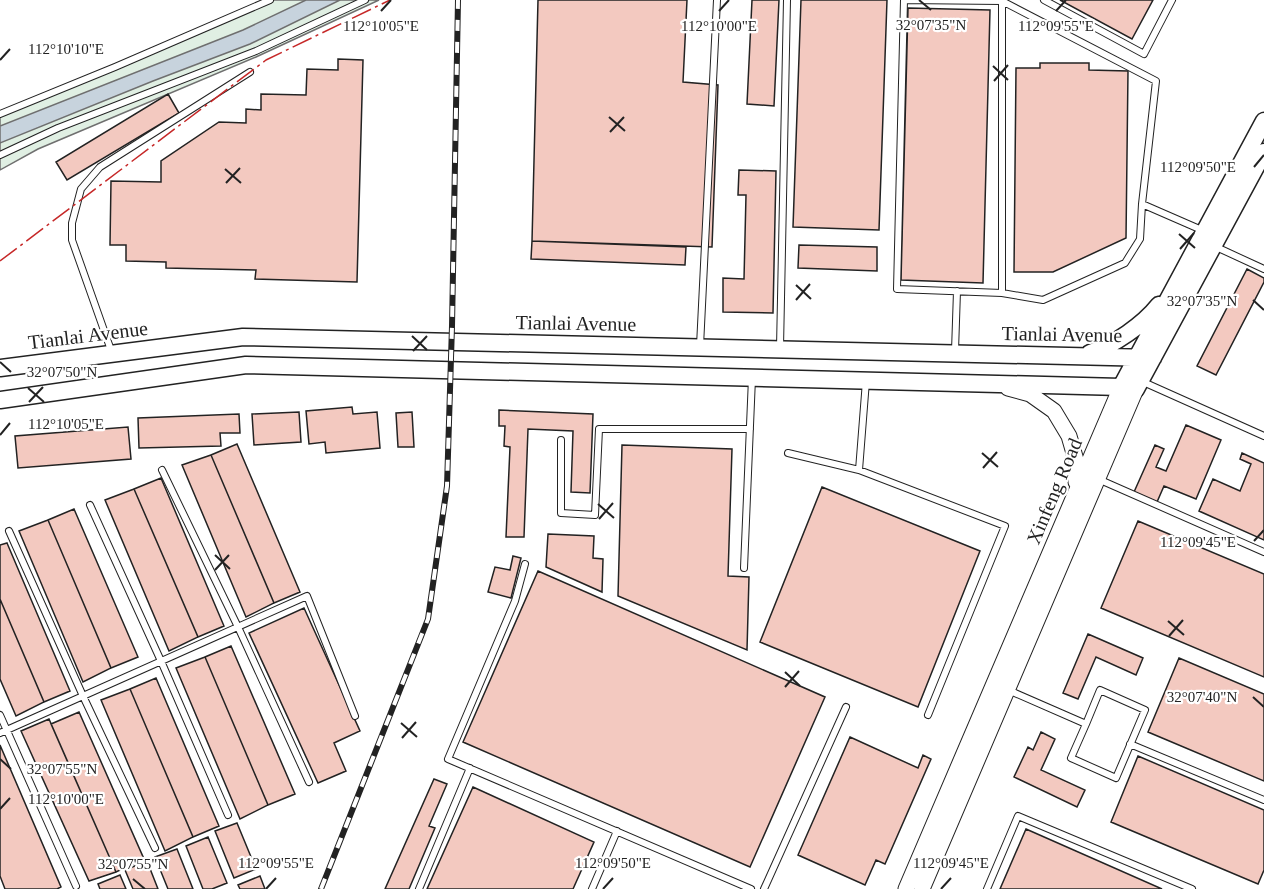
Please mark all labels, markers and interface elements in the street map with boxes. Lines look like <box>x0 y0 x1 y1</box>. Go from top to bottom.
text: 32°07'35"N <box>896 17 966 33</box>
text: 112°10'05"E <box>343 18 419 34</box>
text: 112°10'00"E <box>681 18 757 34</box>
text: 112°09'55"E <box>1018 18 1094 34</box>
text: 112°10'10"E <box>28 41 104 57</box>
text: 112°09'50"E <box>1160 159 1236 175</box>
text: 32°07'35"N <box>1167 293 1237 309</box>
street label: Tianlai Avenue <box>516 311 637 335</box>
street label: Tianlai Avenue <box>27 317 149 353</box>
street label: Tianlai Avenue <box>1002 322 1123 346</box>
text: 32°07'50"N <box>27 364 97 380</box>
text: 112°10'05"E <box>28 416 104 432</box>
street label: Xinfeng Road <box>1022 435 1087 548</box>
text: 112°09'45"E <box>1160 534 1236 550</box>
text: 32°07'40"N <box>1167 689 1237 705</box>
text: 32°07'55"N <box>27 761 97 777</box>
text: 112°10'00"E <box>28 791 104 807</box>
text: 112°09'55"E <box>238 855 314 871</box>
text: 112°09'50"E <box>575 855 651 871</box>
text: 112°09'45"E <box>913 855 989 871</box>
text: 32°07'55"N <box>98 856 168 872</box>

